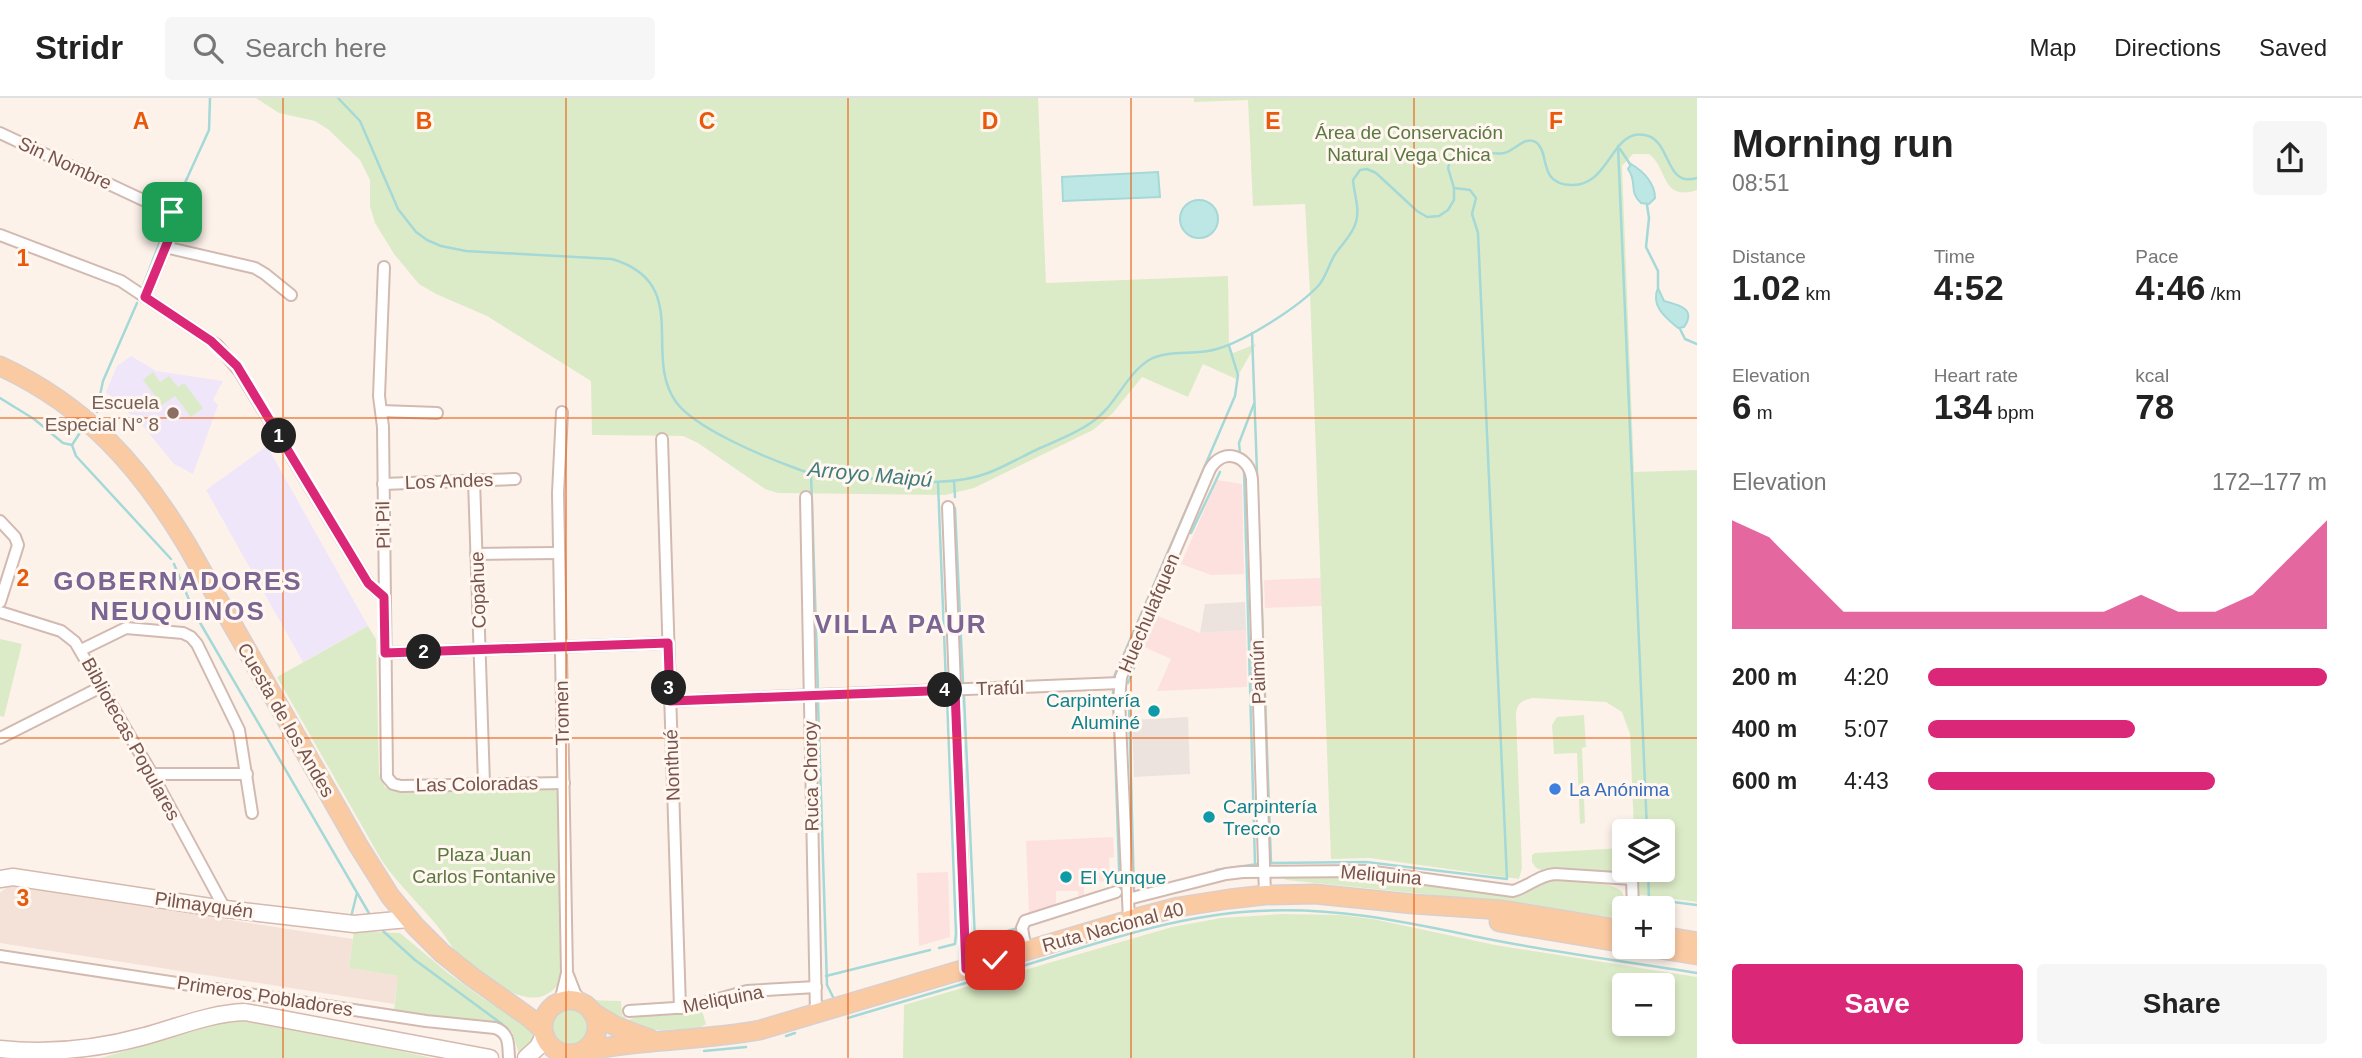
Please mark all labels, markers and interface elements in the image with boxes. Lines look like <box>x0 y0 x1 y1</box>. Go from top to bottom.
search box <box>165 17 655 80</box>
text: Stridr <box>35 29 123 66</box>
icon: search <box>189 29 227 67</box>
text: Search here <box>245 33 387 63</box>
text: Map <box>2030 34 2076 61</box>
text: Directions <box>2114 34 2221 61</box>
text: Saved <box>2259 34 2327 61</box>
text: A <box>133 108 149 134</box>
text: B <box>416 108 432 134</box>
text: C <box>699 108 715 134</box>
text: D <box>982 108 998 134</box>
text: E <box>1265 108 1281 134</box>
text: F <box>1549 108 1563 134</box>
button: share <box>2253 121 2327 195</box>
park label: Área de Conservación Natural Vega Chica <box>1315 122 1503 165</box>
text: Morning run <box>1732 123 1954 165</box>
street label: Sin Nombre <box>15 132 115 194</box>
text: 08:51 <box>1732 170 1790 196</box>
pin <box>142 182 202 242</box>
icon: arrive <box>153 193 191 231</box>
text: 1 <box>17 245 30 271</box>
text: Distance <box>1732 246 1806 267</box>
text: Time <box>1934 246 1975 267</box>
text: Pace <box>2135 246 2179 267</box>
text: 1.02 <box>1732 268 1800 307</box>
text: 4:52 <box>1934 268 2004 307</box>
text: 4:46 <box>2135 268 2205 307</box>
text: km <box>1800 283 1831 304</box>
text: /km <box>2205 283 2241 304</box>
text: Elevation <box>1732 365 1810 386</box>
text: Heart rate <box>1934 365 2018 386</box>
text: kcal <box>2135 365 2169 386</box>
text: 6 <box>1732 387 1751 426</box>
text: 134 <box>1934 387 1992 426</box>
text: 78 <box>2135 387 2174 426</box>
place label: Escuela Especial N° 8 <box>45 392 159 435</box>
text: m <box>1751 402 1773 423</box>
text: bpm <box>1992 402 2034 423</box>
marker: Escuela Especial N° 8 <box>165 405 181 421</box>
pin: 1 <box>262 418 296 454</box>
text: 1 <box>273 425 284 446</box>
water label: Arroyo Maipú <box>805 457 934 491</box>
street label: Los Andes <box>404 469 494 493</box>
text: Elevation <box>1732 469 1827 495</box>
text: 172–177 m <box>2212 469 2327 495</box>
street label: Pil Pil <box>372 501 394 549</box>
street label: Huechulafquen <box>1114 550 1184 676</box>
street label: Copahue <box>466 551 490 629</box>
text: 2 <box>17 565 29 591</box>
district label: GOBERNADORES NEUQUINOS <box>53 566 303 626</box>
district label: VILLA PAUR <box>814 609 988 639</box>
pin: 2 <box>406 634 442 670</box>
street label: Cuesta de los Andes <box>233 639 339 801</box>
street label: Paimún <box>1246 639 1270 705</box>
text: 2 <box>418 641 429 662</box>
street label: Bibliotecas Populares <box>78 654 184 824</box>
text: 200 m <box>1732 664 1797 690</box>
text: 4:20 <box>1844 664 1889 690</box>
pin: 3 <box>652 670 686 706</box>
pin: 4 <box>928 672 962 708</box>
text: 3 <box>663 677 674 698</box>
street label: Trafúl <box>976 677 1024 699</box>
text: 4 <box>939 679 950 700</box>
street label: Tromen <box>551 680 573 746</box>
place label: Carpintería Aluminé <box>1046 690 1140 733</box>
marker: Carpintería Aluminé <box>1146 703 1162 719</box>
text: 400 m <box>1732 716 1797 742</box>
text: 5:07 <box>1844 716 1889 742</box>
street label: Ruca Choroy <box>800 720 822 832</box>
street label: Nonthué <box>660 729 684 801</box>
text: 600 m <box>1732 768 1797 794</box>
text: 4:43 <box>1844 768 1889 794</box>
street label: Las Coloradas <box>416 772 538 796</box>
place label: La Anónima <box>1569 779 1670 800</box>
marker: La Anónima <box>1547 781 1563 797</box>
place label: Carpintería Trecco <box>1223 796 1317 839</box>
marker: Carpintería Trecco <box>1201 809 1217 825</box>
map controls <box>1612 819 1675 1036</box>
button: layers <box>1612 819 1675 882</box>
park label: Plaza Juan Carlos Fontanive <box>412 844 556 887</box>
street label: Meliquina <box>1340 861 1423 889</box>
place label: El Yunque <box>1080 867 1166 888</box>
marker: El Yunque <box>1058 869 1074 885</box>
text: 3 <box>17 885 29 911</box>
street label: Pilmayquén <box>153 888 255 922</box>
button: + <box>1612 896 1675 959</box>
street label: Ruta Nacional 40 <box>1040 898 1186 956</box>
pin <box>965 930 1025 990</box>
icon: check <box>976 941 1014 979</box>
button: Save <box>1732 964 2023 1044</box>
button: Share <box>2037 964 2327 1044</box>
street label: Primeros Pobladores <box>176 972 354 1020</box>
button: − <box>1612 973 1675 1036</box>
street label: Meliquina <box>681 981 765 1017</box>

